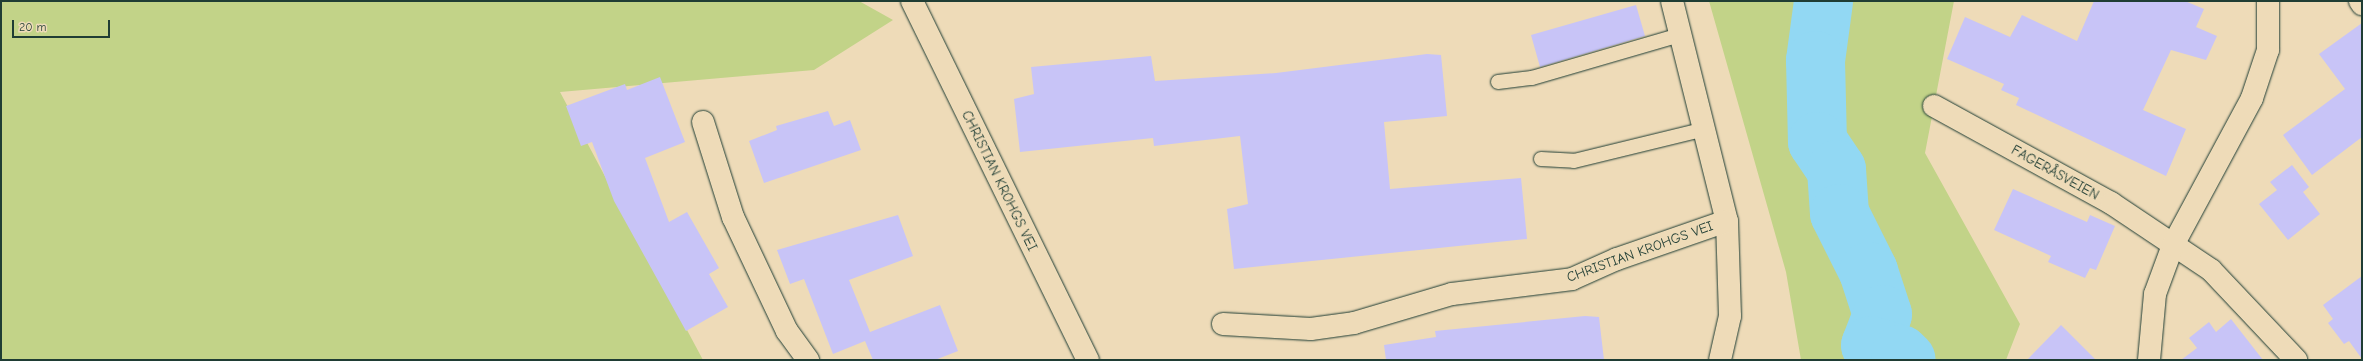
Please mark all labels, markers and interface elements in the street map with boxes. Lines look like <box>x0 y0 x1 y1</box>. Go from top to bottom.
scale bar <box>14 12 112 38</box>
text: 20 m <box>19 20 47 34</box>
street label: CHRISTIAN KROHGS VEI <box>958 108 1040 254</box>
street label: FAGERÅSVEIEN <box>2008 142 2102 204</box>
street label: CHRISTIAN KROHGS VEI <box>1565 218 1715 286</box>

